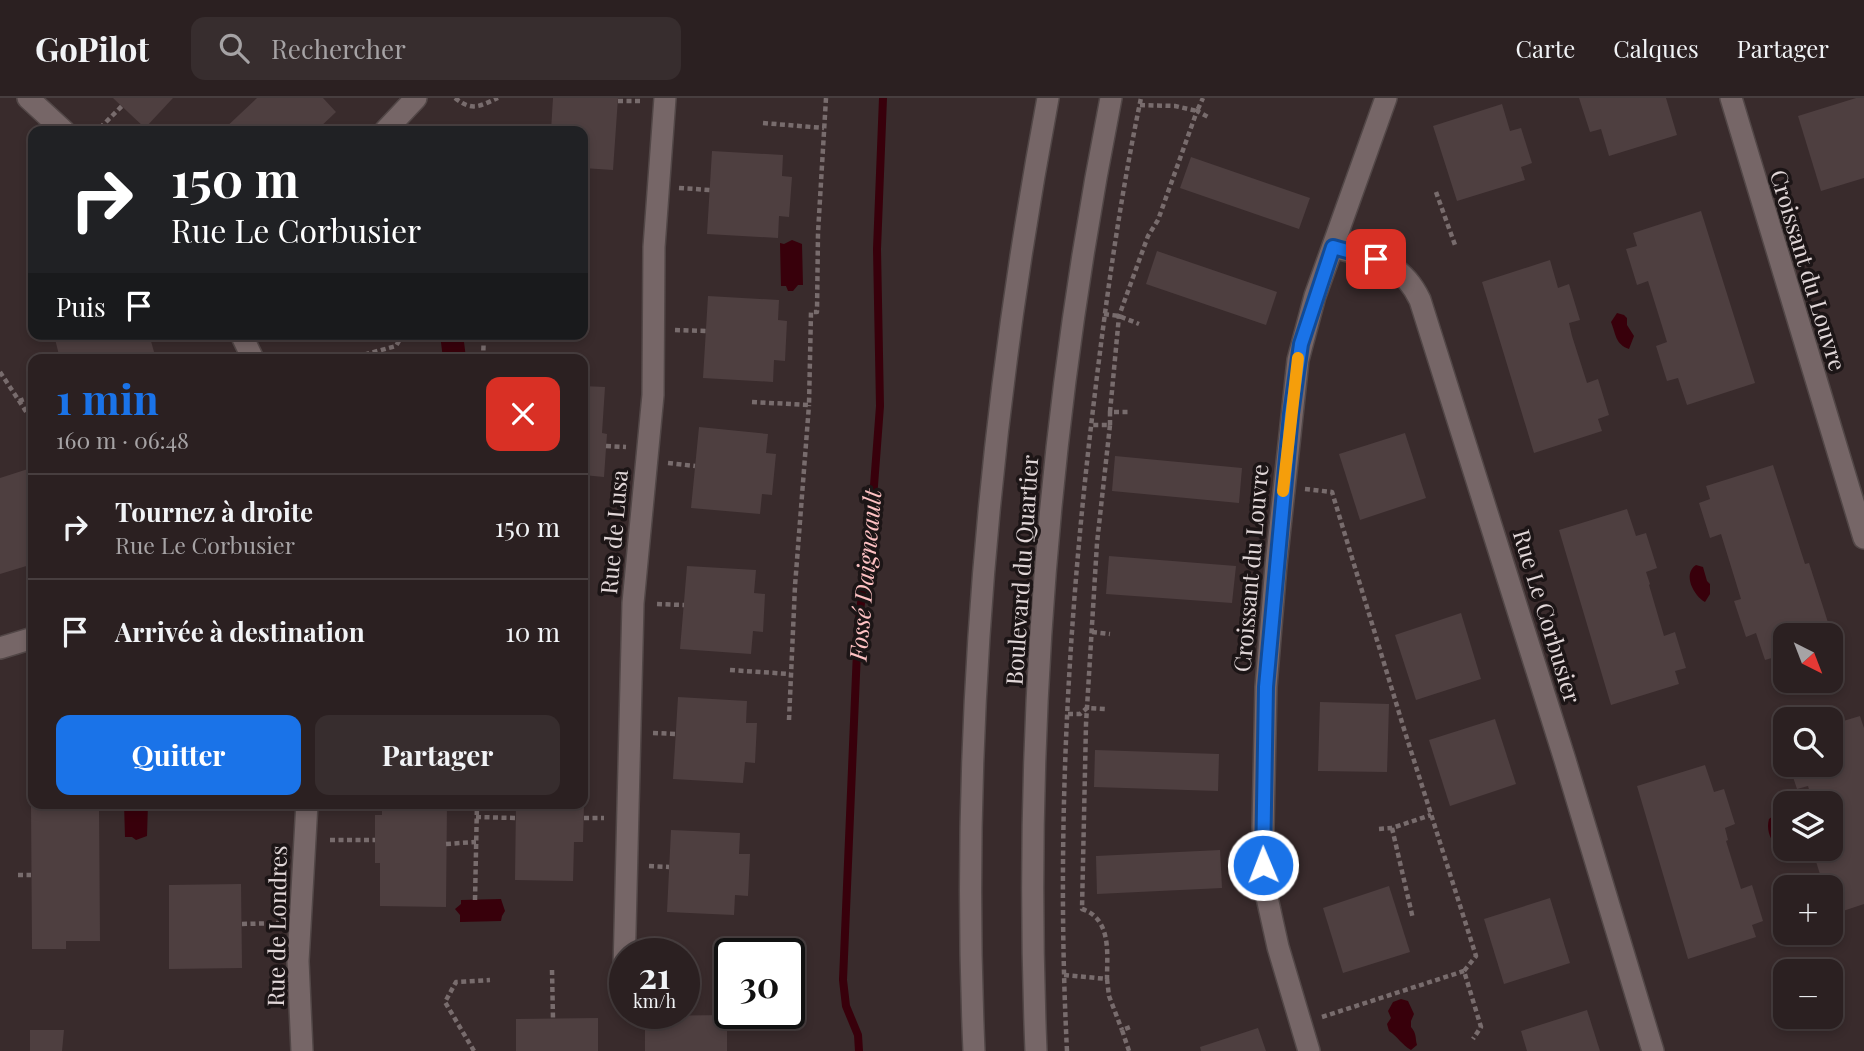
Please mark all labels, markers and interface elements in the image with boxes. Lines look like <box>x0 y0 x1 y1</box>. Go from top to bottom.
search box <box>191 17 681 80</box>
text: GoPilot <box>35 26 149 70</box>
icon: search <box>215 29 253 67</box>
text: Rechercher <box>271 31 406 66</box>
text: Carte <box>1516 32 1575 64</box>
text: Calques <box>1613 32 1699 64</box>
text: Partager <box>1737 32 1829 64</box>
text: 150 m <box>171 145 299 210</box>
icon: right <box>56 154 147 245</box>
street label: Croissant du Louvre <box>1764 166 1854 374</box>
text: Rue Le Corbusier <box>171 208 421 251</box>
pin <box>1346 229 1406 289</box>
icon: arrive <box>1357 240 1395 278</box>
icon: arrive <box>120 287 158 325</box>
text: Puis <box>56 289 106 324</box>
text: 1 min <box>56 370 159 426</box>
button: close <box>486 377 560 451</box>
text: 160 m · 06:48 <box>56 424 189 455</box>
street label: Boulevard du Quartier <box>997 454 1045 686</box>
street label: Croissant du Louvre <box>1225 463 1275 673</box>
street label: Rue de Lusa <box>592 468 634 596</box>
water label: Fossé Daigneault <box>840 487 888 663</box>
text: Tournez à droite <box>115 494 313 529</box>
icon: right <box>56 508 94 546</box>
text: 150 m <box>495 509 560 544</box>
street label: Rue Le Corbusier <box>1507 525 1589 707</box>
text: Rue Le Corbusier <box>115 529 295 560</box>
icon: arrive <box>56 613 94 651</box>
text: Arrivée à destination <box>115 614 365 649</box>
text: 10 m <box>505 614 560 649</box>
north arrow <box>1773 623 1843 693</box>
map controls <box>1773 623 1843 1029</box>
button: search <box>1773 707 1843 777</box>
button: Quitter <box>56 715 301 795</box>
button: Partager <box>315 715 560 795</box>
button: layers <box>1773 791 1843 861</box>
position arrow <box>1226 828 1300 902</box>
street label: Rue de Londres <box>259 845 293 1007</box>
button: + <box>1773 875 1843 945</box>
speed limit sign: 30 <box>714 938 805 1029</box>
text: 21 <box>639 951 670 998</box>
button: − <box>1773 959 1843 1029</box>
text: km/h <box>633 989 676 1013</box>

